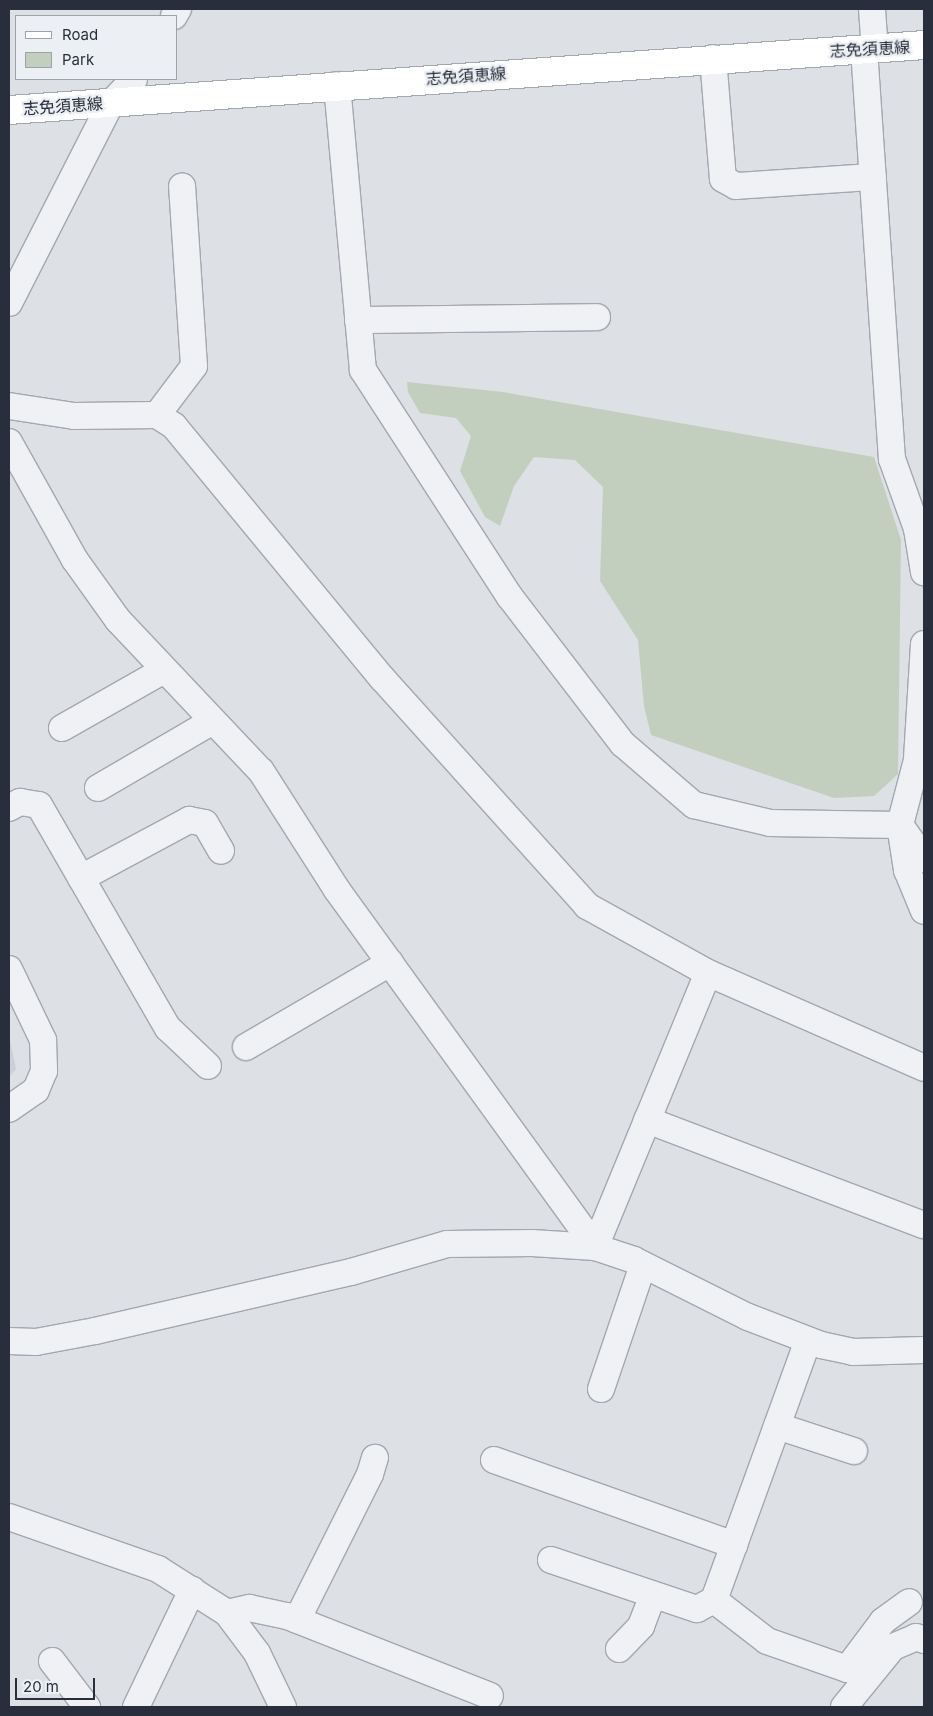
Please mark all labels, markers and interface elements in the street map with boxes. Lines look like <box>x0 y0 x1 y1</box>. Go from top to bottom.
legend <box>15 15 178 80</box>
text: Road <box>62 25 98 44</box>
street label: 志免須恵線 <box>830 37 910 61</box>
text: Park <box>62 50 94 69</box>
street label: 志免須恵線 <box>425 64 507 88</box>
street label: 志免須恵線 <box>22 94 104 118</box>
scale bar <box>18 1668 98 1700</box>
text: 20 m <box>23 1677 59 1696</box>

